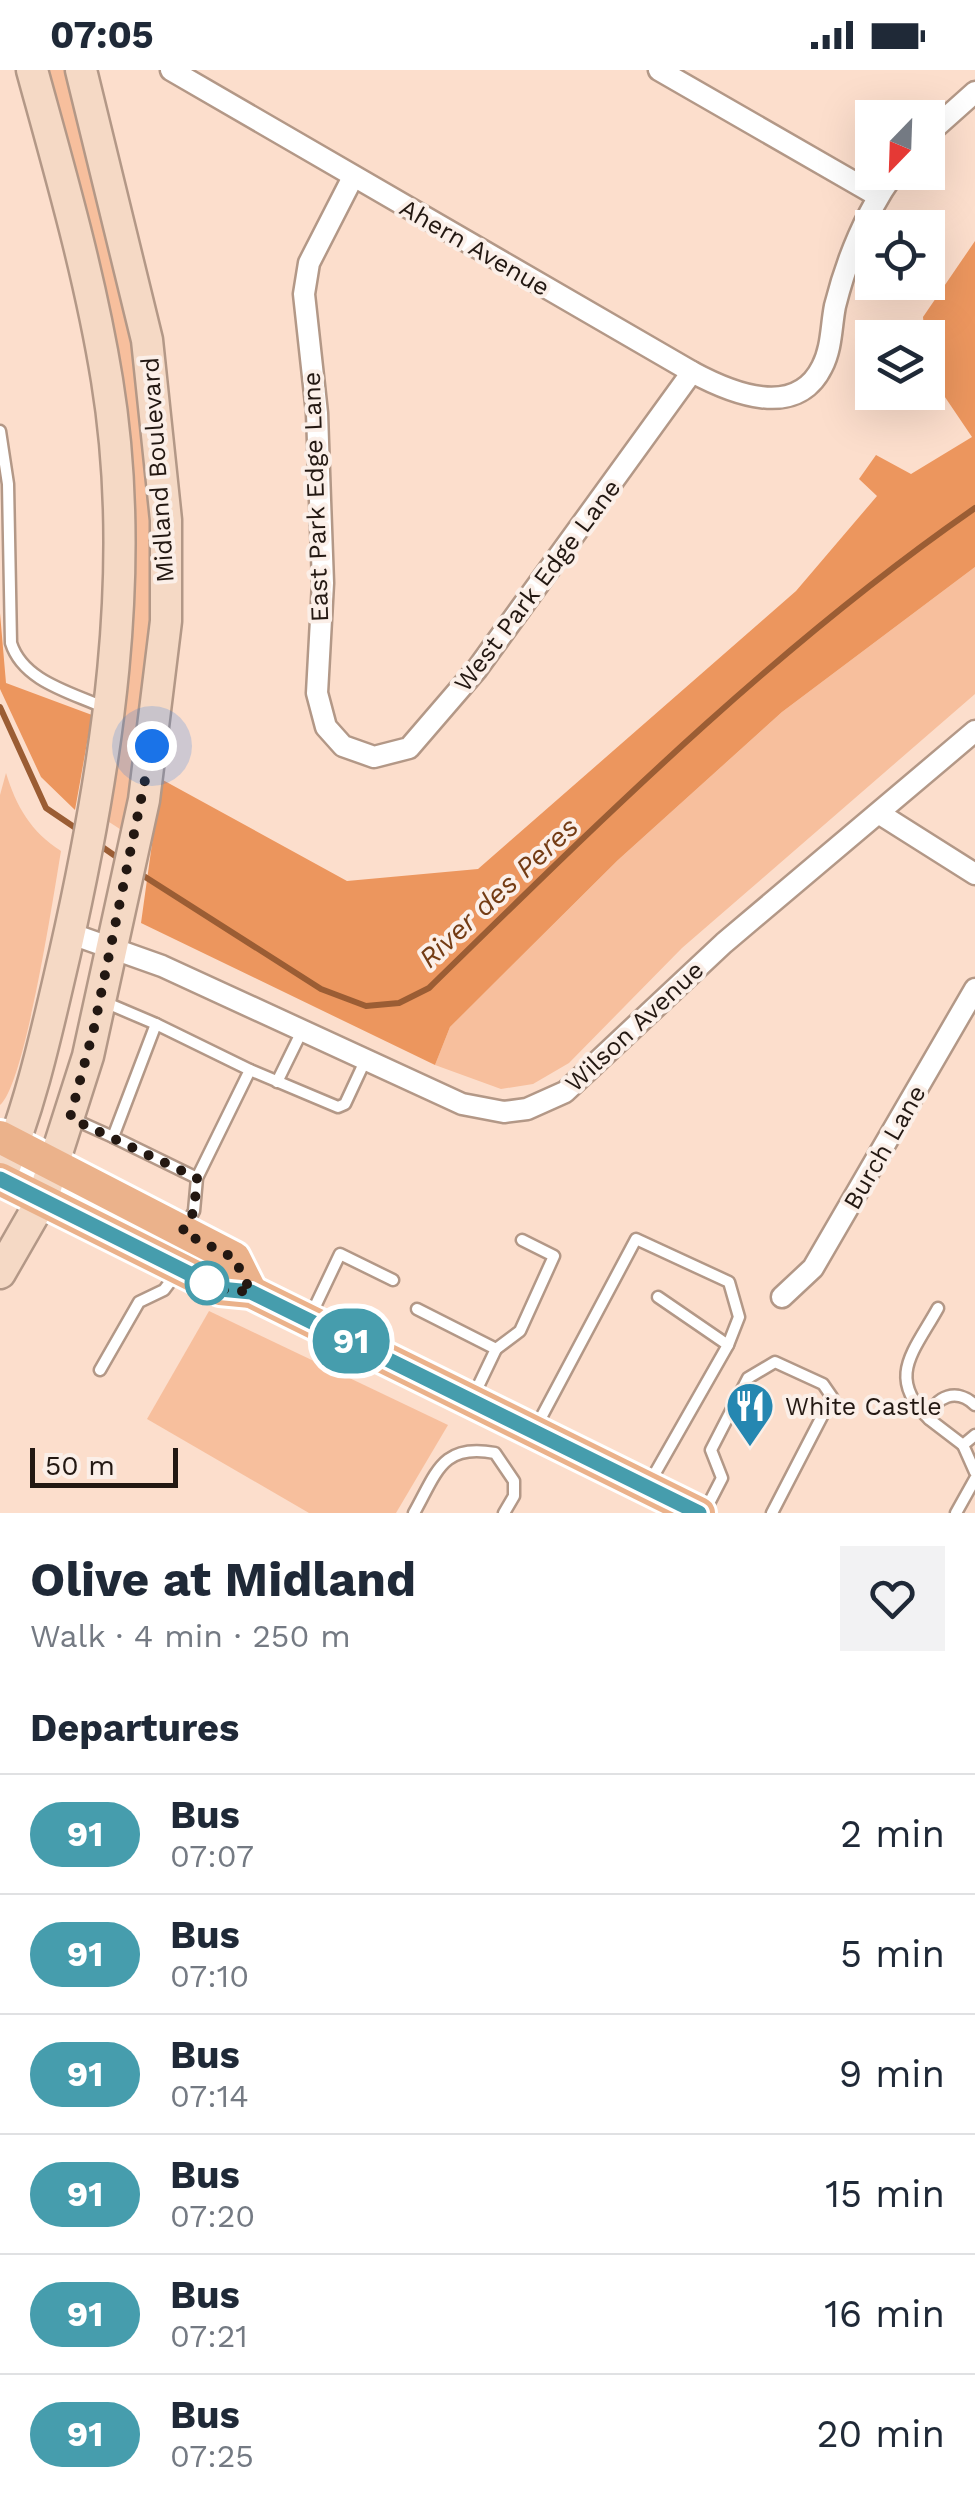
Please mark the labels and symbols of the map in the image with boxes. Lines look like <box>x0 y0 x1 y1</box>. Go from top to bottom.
north arrow <box>855 100 945 190</box>
street label: Ahern Avenue <box>395 193 555 302</box>
street label: Midland Boulevard <box>135 356 180 584</box>
street label: East Park Edge Lane <box>297 371 334 623</box>
street label: West Park Edge Lane <box>448 474 627 697</box>
your location <box>127 721 177 771</box>
water label: River des Peres <box>412 810 585 975</box>
street label: Wilson Avenue <box>559 955 709 1098</box>
street label: Burch Lane <box>837 1080 932 1214</box>
unlabelled marker <box>186 1262 228 1304</box>
line badge: 91 <box>306 1308 396 1374</box>
restaurant icon: White Castle <box>724 1380 776 1448</box>
place label: White Castle <box>785 1392 942 1421</box>
scale bar <box>30 1443 178 1488</box>

